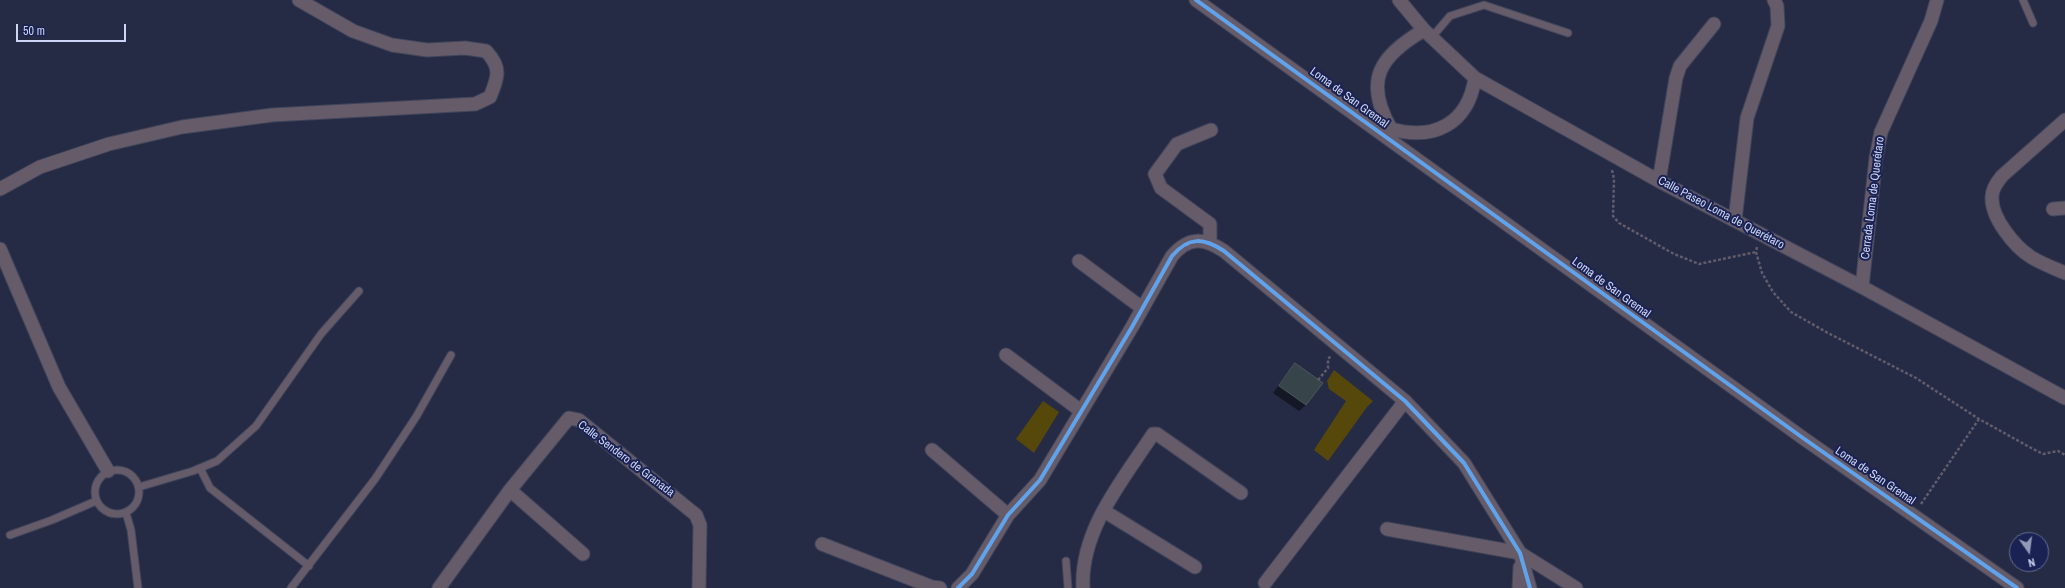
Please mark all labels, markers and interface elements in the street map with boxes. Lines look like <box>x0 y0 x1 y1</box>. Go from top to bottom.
scale bar <box>18 16 128 42</box>
text: 50 m <box>23 23 45 39</box>
street label: Loma de San Gremal <box>1307 65 1391 131</box>
street label: Cerrada Loma de Querétaro <box>1858 136 1888 260</box>
street label: Calle Paseo Loma de Querétaro <box>1655 174 1787 252</box>
street label: Loma de San Gremal <box>1569 255 1653 321</box>
street label: Calle Sendero de Granada <box>575 418 677 500</box>
street label: Loma de San Gremal <box>1832 444 1918 508</box>
north arrow <box>2009 532 2049 572</box>
text: N <box>2027 555 2037 570</box>

